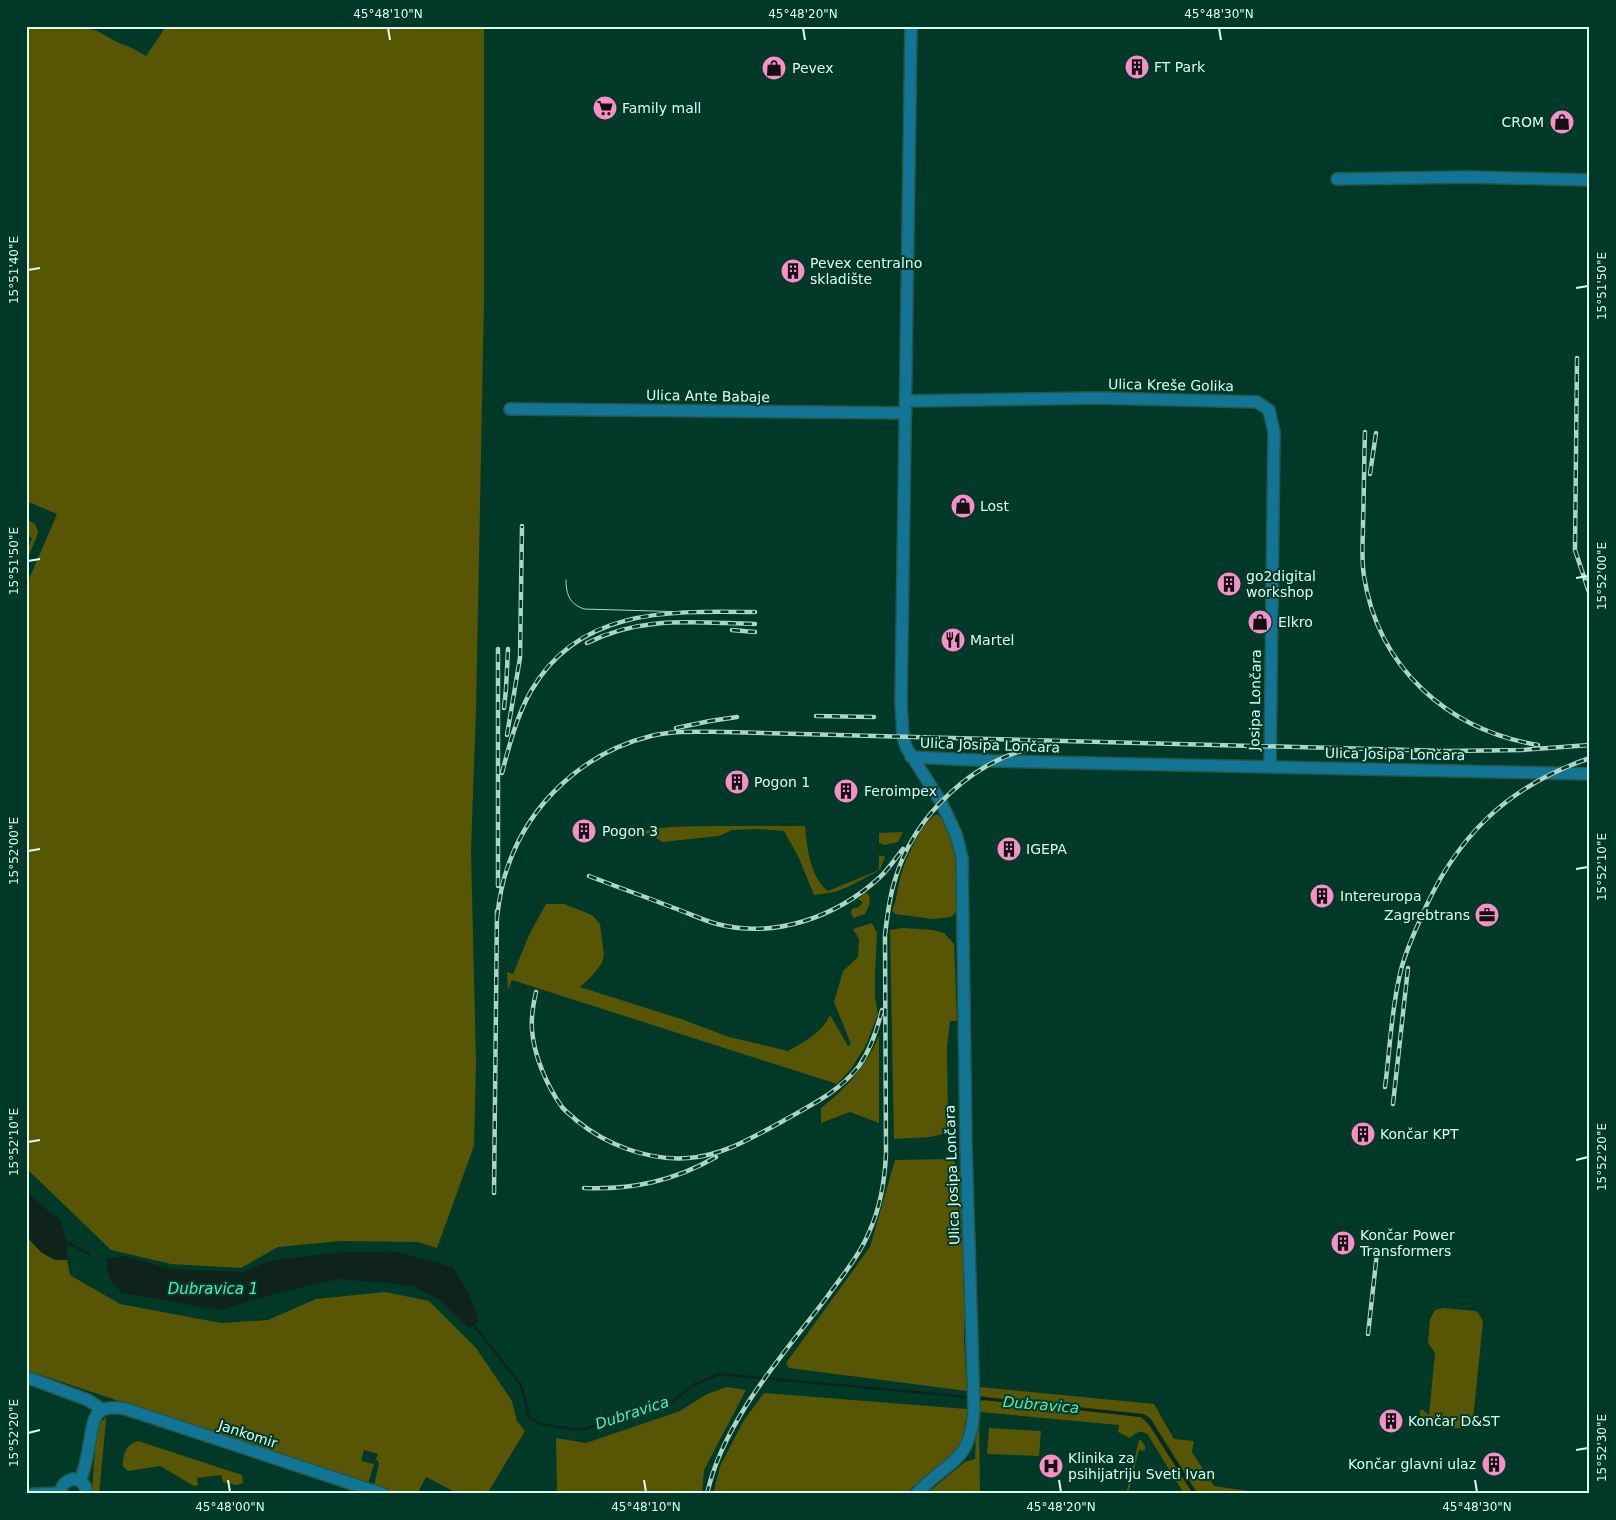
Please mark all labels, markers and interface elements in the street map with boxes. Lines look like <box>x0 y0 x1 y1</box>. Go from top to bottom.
text: 45°48'10"N <box>353 7 423 21</box>
text: 45°48'20"N <box>768 7 838 21</box>
text: 45°48'30"N <box>1184 7 1254 21</box>
building icon: FT Park <box>1124 54 1150 80</box>
shop icon: Pevex <box>761 55 787 81</box>
place label: FT Park <box>1154 59 1206 75</box>
place label: Pevex <box>792 60 834 76</box>
supermarket icon: Family mall <box>592 95 618 121</box>
place label: Family mall <box>622 100 702 116</box>
shop icon: CROM <box>1549 109 1575 135</box>
place label: CROM <box>1501 114 1544 130</box>
text: 15°51'40"E <box>7 236 21 304</box>
text: 15°51'50"E <box>1595 252 1609 320</box>
place label: Pevex centralno skladište <box>810 255 922 287</box>
building icon: Pevex centralno skladište <box>780 258 806 284</box>
street label: Ulica Kreše Golika <box>1108 376 1234 394</box>
street label: Ulica Ante Babaje <box>646 387 770 405</box>
shop icon: Lost <box>950 493 976 519</box>
place label: Lost <box>980 498 1009 514</box>
text: 15°51'50"E <box>7 527 21 595</box>
text: 15°52'00"E <box>1595 542 1609 610</box>
place label: go2digital workshop <box>1246 568 1316 600</box>
building icon: go2digital workshop <box>1216 571 1242 597</box>
shop icon: Elkro <box>1247 609 1273 635</box>
place label: Elkro <box>1278 614 1313 630</box>
restaurant icon: Martel <box>940 627 966 653</box>
place label: Martel <box>970 632 1014 648</box>
street label: Josipa Lončara <box>1246 649 1264 752</box>
street label: Ulica Josipa Lončara <box>920 735 1060 755</box>
street label: Ulica Josipa Lončara <box>1325 745 1465 763</box>
building icon: Pogon 1 <box>724 769 750 795</box>
place label: Pogon 1 <box>754 774 810 790</box>
building icon: Feroimpex <box>833 778 859 804</box>
place label: Feroimpex <box>864 783 937 799</box>
text: 15°52'00"E <box>7 817 21 885</box>
building icon: Pogon 3 <box>571 818 597 844</box>
place label: Pogon 3 <box>602 823 658 839</box>
text: 15°52'10"E <box>1595 833 1609 901</box>
building icon: IGEPA <box>996 836 1022 862</box>
place label: IGEPA <box>1026 841 1067 857</box>
building icon: Intereuropa <box>1309 883 1335 909</box>
place label: Intereuropa <box>1340 888 1422 904</box>
office icon: Zagrebtrans <box>1474 902 1500 928</box>
place label: Zagrebtrans <box>1384 907 1470 923</box>
street label: Ulica Josipa Lončara <box>942 1105 962 1245</box>
text: 15°52'10"E <box>7 1108 21 1176</box>
building icon: Končar KPT <box>1350 1121 1376 1147</box>
text: 15°52'20"E <box>1595 1123 1609 1191</box>
place label: Končar KPT <box>1380 1126 1459 1142</box>
place label: Končar Power Transformers <box>1359 1227 1455 1259</box>
building icon: Končar Power Transformers <box>1330 1230 1356 1256</box>
water label: Dubravica 1 <box>168 1280 258 1298</box>
water label: Dubravica <box>593 1393 671 1433</box>
water label: Dubravica <box>1002 1393 1080 1417</box>
text: 15°52'20"E <box>7 1399 21 1467</box>
building icon: Končar D&ST <box>1378 1408 1404 1434</box>
place label: Končar D&ST <box>1408 1413 1500 1429</box>
text: 15°52'30"E <box>1595 1414 1609 1482</box>
street label: Jankomir <box>216 1417 280 1451</box>
place label: Klinika za psihijatriju Sveti Ivan <box>1068 1450 1215 1482</box>
building icon: Končar glavni ulaz <box>1481 1451 1507 1477</box>
hospital icon: Klinika za psihijatriju Sveti Ivan <box>1038 1453 1064 1479</box>
place label: Končar glavni ulaz <box>1348 1456 1476 1472</box>
text: 45°48'00"N <box>195 1500 265 1514</box>
text: 45°48'10"N <box>611 1500 681 1514</box>
text: 45°48'20"N <box>1026 1500 1096 1514</box>
text: 45°48'30"N <box>1442 1500 1512 1514</box>

